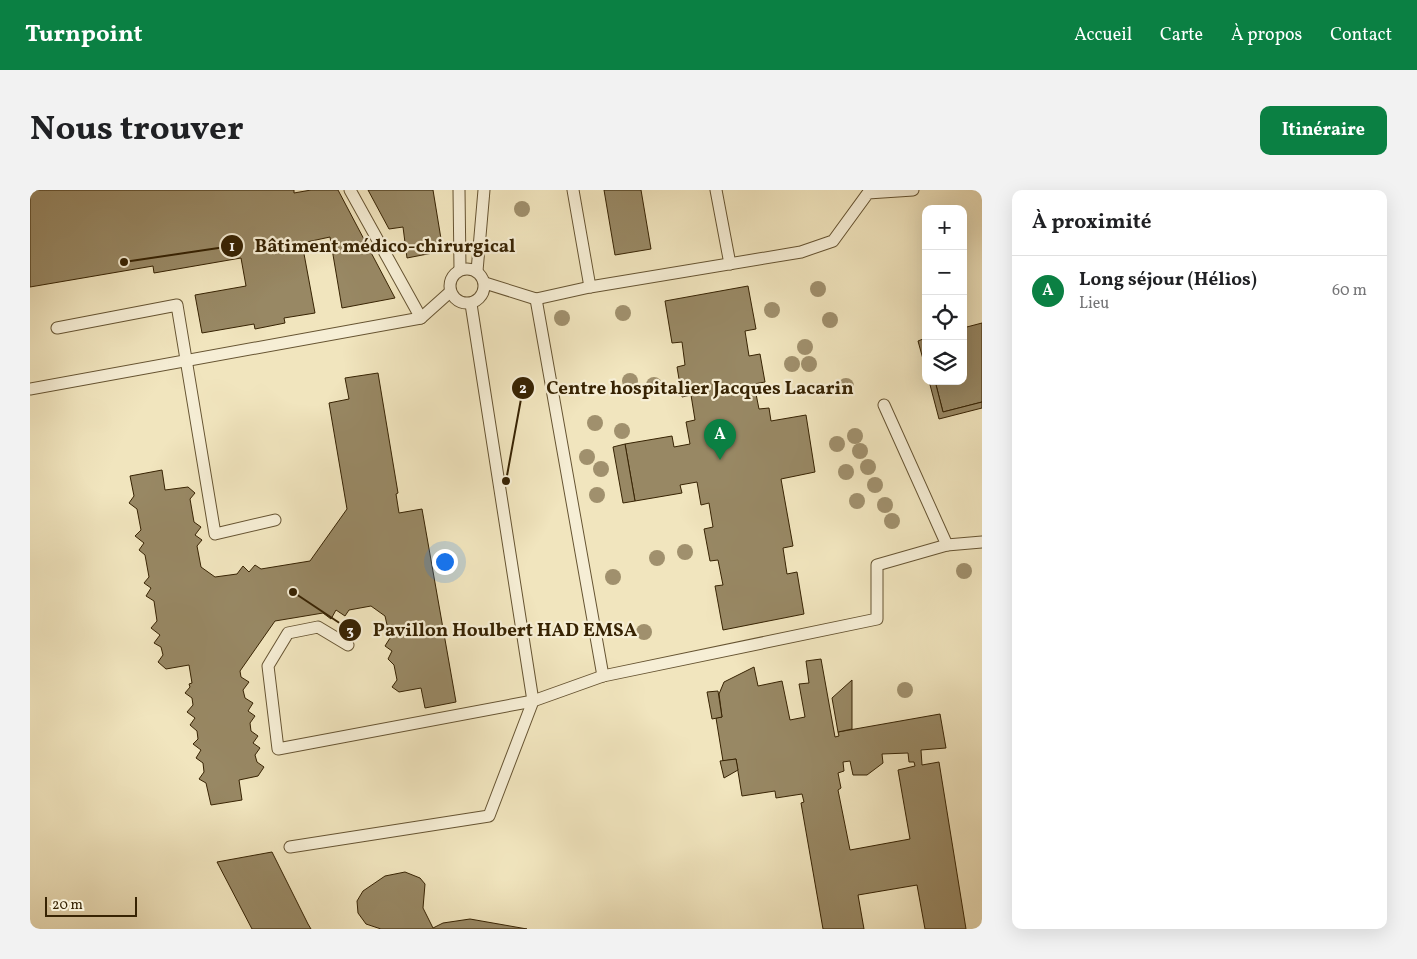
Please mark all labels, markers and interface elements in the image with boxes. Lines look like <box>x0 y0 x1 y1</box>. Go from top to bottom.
text: Turnpoint <box>25 18 143 52</box>
text: Accueil <box>1074 23 1132 48</box>
text: Carte <box>1160 23 1203 48</box>
text: À propos <box>1231 23 1302 48</box>
text: Contact <box>1330 23 1392 48</box>
text: Nous trouver <box>30 106 244 154</box>
button: Itinéraire <box>1260 106 1387 155</box>
map controls <box>922 205 967 385</box>
button: + <box>922 205 967 250</box>
text: À proximité <box>1032 208 1151 237</box>
callout: Bâtiment médico-chirurgical <box>219 229 525 263</box>
text: Bâtiment médico-chirurgical <box>254 234 516 260</box>
text: 1 <box>229 237 235 258</box>
button: − <box>922 250 967 295</box>
text: Long séjour (Hélios) <box>1079 267 1257 293</box>
text: A <box>1042 280 1054 302</box>
text: 60 m <box>1332 280 1367 302</box>
text: Lieu <box>1079 293 1109 315</box>
button: locate <box>922 295 967 340</box>
button: layers <box>922 340 967 385</box>
callout: Centre hospitalier Jacques Lacarin <box>511 371 863 405</box>
text: Centre hospitalier Jacques Lacarin <box>546 376 854 402</box>
text: 2 <box>519 379 527 400</box>
pin: A <box>704 419 736 460</box>
your location <box>432 549 458 575</box>
callout: Pavillon Houlbert HAD EMSA <box>338 613 647 647</box>
text: Pavillon Houlbert HAD EMSA <box>373 618 638 644</box>
text: 3 <box>346 621 354 642</box>
scale bar <box>45 894 138 917</box>
text: 20 m <box>52 896 83 915</box>

